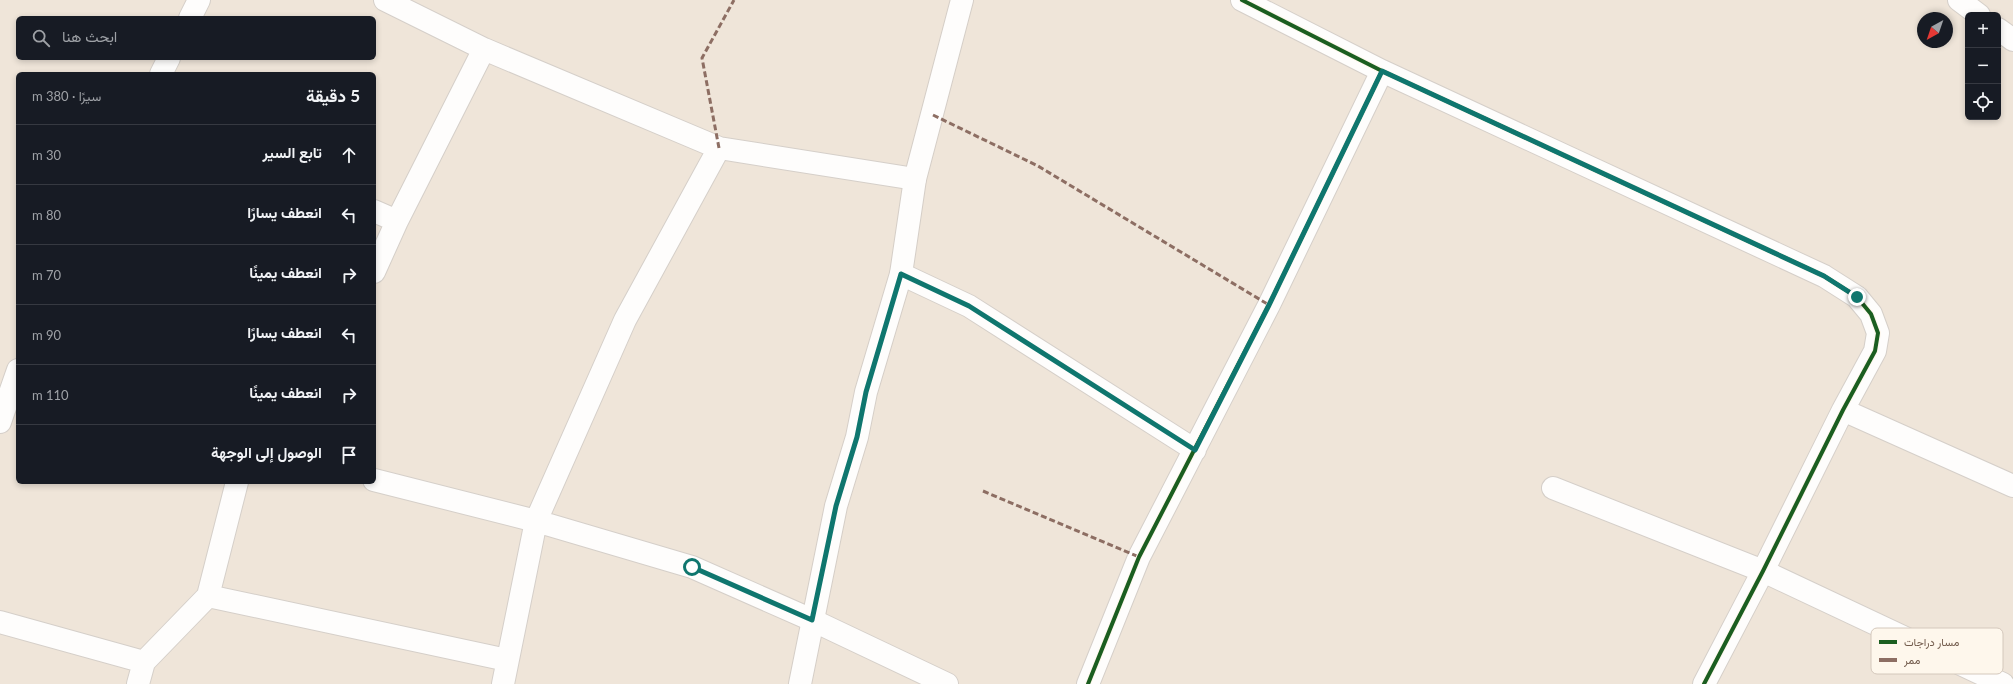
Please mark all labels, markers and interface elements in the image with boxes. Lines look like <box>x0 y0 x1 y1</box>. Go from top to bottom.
north arrow <box>1917 12 1953 48</box>
map controls <box>1965 12 2001 120</box>
button: + <box>1965 12 2001 48</box>
search box <box>16 16 376 60</box>
icon: search <box>30 27 52 49</box>
text: ابحث هنا <box>62 27 117 45</box>
button: − <box>1965 48 2001 84</box>
button: locate <box>1965 84 2001 120</box>
text: 5 دقيقة <box>306 85 360 106</box>
text: سيرًا · 380 m <box>32 88 101 104</box>
text: تابع السير <box>262 143 322 161</box>
icon: ahead <box>338 144 360 166</box>
text: 30 m <box>32 147 61 163</box>
text: انعطف يسارًا <box>247 203 322 221</box>
icon: left <box>338 204 360 226</box>
text: 80 m <box>32 207 61 223</box>
text: انعطف يمينًا <box>249 263 322 281</box>
icon: right <box>338 264 360 286</box>
text: 70 m <box>32 267 61 283</box>
route end <box>1848 288 1866 306</box>
text: انعطف يسارًا <box>247 323 322 341</box>
icon: left <box>338 324 360 346</box>
text: 90 m <box>32 327 61 343</box>
text: انعطف يمينًا <box>249 383 322 401</box>
icon: right <box>338 384 360 406</box>
text: 110 m <box>32 387 69 403</box>
text: الوصول إلى الوجهة <box>211 443 322 461</box>
icon: arrive <box>338 444 360 466</box>
route start <box>683 558 701 576</box>
legend <box>1871 628 2003 674</box>
text: مسار دراجات <box>1904 635 1959 649</box>
text: ممر <box>1903 653 1921 667</box>

